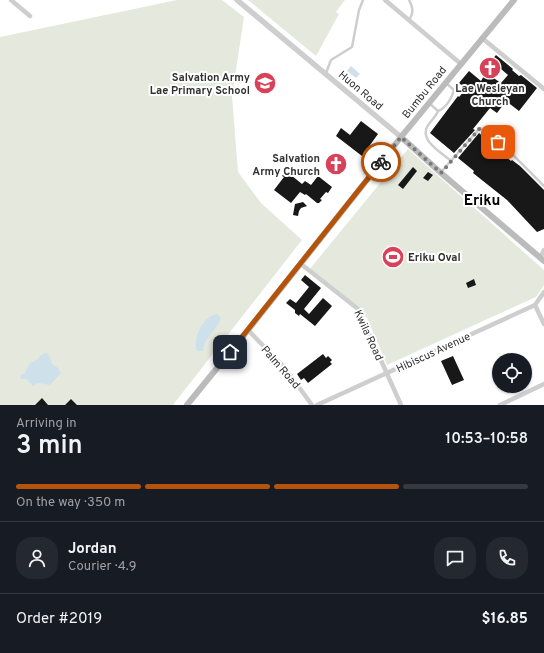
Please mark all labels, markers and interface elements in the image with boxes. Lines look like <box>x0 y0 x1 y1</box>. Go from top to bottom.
church icon: Lae Wesleyan Church <box>477 55 503 81</box>
street label: Bumbu Road <box>399 64 450 122</box>
street label: Huon Road <box>335 68 386 114</box>
school or university icon: Salvation Army Lae Primary School <box>252 70 278 96</box>
place label: Salvation Army Lae Primary School <box>150 71 250 98</box>
place label: Lae Wesleyan Church <box>455 82 525 109</box>
pin <box>481 125 515 159</box>
icon: bag <box>487 131 509 153</box>
courier <box>361 142 401 182</box>
church icon: Salvation Army Church <box>323 151 349 177</box>
icon: bike <box>370 151 392 173</box>
place label: Salvation Army Church <box>252 152 320 179</box>
district label: Eriku <box>464 192 500 211</box>
sports icon: Eriku Oval <box>380 244 406 270</box>
place label: Eriku Oval <box>408 251 461 265</box>
street label: Kwila Road <box>350 308 386 363</box>
street label: Hibiscus Avenue <box>394 330 473 376</box>
pin <box>213 335 247 369</box>
icon: home <box>219 341 241 363</box>
street label: Palm Road <box>258 343 303 392</box>
map controls <box>492 353 532 393</box>
button: locate <box>492 353 532 393</box>
text: Arriving in <box>16 416 77 432</box>
text: 3 min <box>16 430 83 463</box>
text: 10:53–10:58 <box>445 430 528 449</box>
text: On the way · 350 m <box>16 495 125 511</box>
button: person <box>16 537 58 579</box>
button: chat <box>434 537 476 579</box>
button: phone <box>486 537 528 579</box>
text: Jordan <box>68 540 117 559</box>
text: Courier · 4.9 <box>68 559 136 575</box>
text: Order #2019 <box>16 610 102 629</box>
text: $16.85 <box>481 610 528 629</box>

